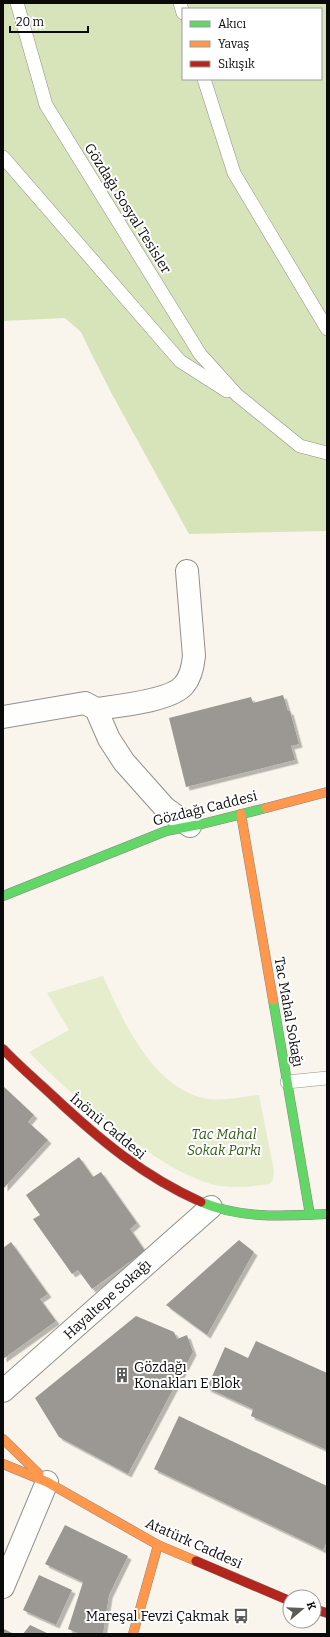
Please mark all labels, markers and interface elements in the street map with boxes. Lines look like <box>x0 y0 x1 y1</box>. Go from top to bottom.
scale bar <box>10 8 88 34</box>
legend <box>182 8 322 80</box>
text: 20 m <box>16 15 45 29</box>
text: Akıcı <box>218 17 247 31</box>
text: Yavaş <box>218 37 250 51</box>
text: Sıkışık <box>218 57 255 71</box>
street label: Gözdağı Sosyal Tesisler <box>81 140 175 277</box>
street label: Gözdağı Caddesi <box>151 787 259 830</box>
street label: Tac Mahal Sokağı <box>270 956 307 1068</box>
street label: İnönü Caddesi <box>66 1090 149 1163</box>
park label: Tac Mahal Sokak Parkı <box>187 1126 261 1159</box>
street label: Hayaltepe Sokağı <box>60 1256 154 1343</box>
place label: Gözdağı Konakları E Blok <box>134 1359 240 1392</box>
building icon: Gözdağı Konakları E Blok <box>113 1366 131 1384</box>
street label: Atatürk Caddesi <box>143 1515 245 1572</box>
north arrow <box>282 1589 322 1629</box>
text: K <box>304 1600 318 1612</box>
bus stop icon: Mareşal Fevzi̇ Çakmak <box>232 1607 250 1625</box>
place label: Mareşal Fevzi̇ Çakmak <box>86 1608 229 1625</box>

